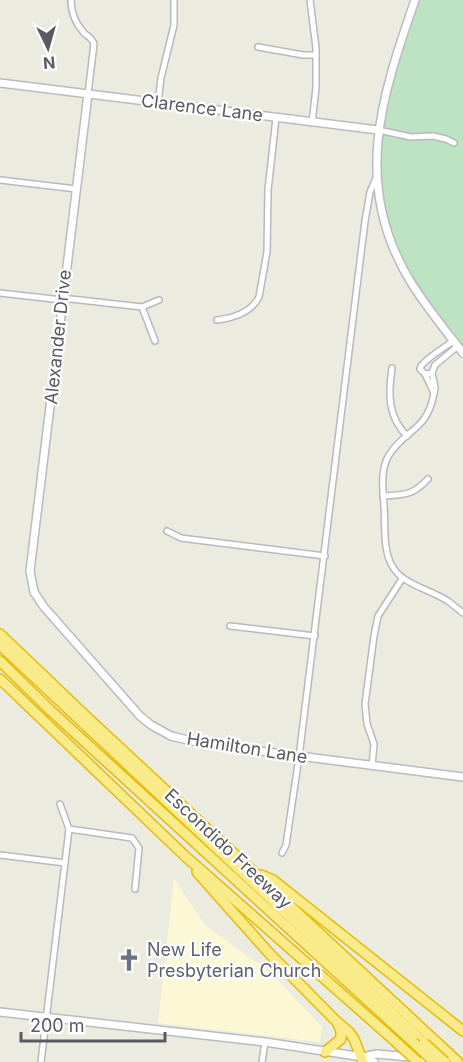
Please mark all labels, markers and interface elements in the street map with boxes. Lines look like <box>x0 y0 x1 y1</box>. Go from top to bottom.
north arrow <box>18 18 78 78</box>
text: N <box>42 52 56 73</box>
street label: Clarence Lane <box>140 90 264 125</box>
street label: Alexander Drive <box>40 268 75 405</box>
street label: Hamilton Lane <box>185 728 309 767</box>
street label: Escondido Freeway <box>160 784 296 913</box>
place label: New Life Presbyterian Church <box>147 939 321 981</box>
church icon: New Life Presbyterian Church <box>116 947 142 973</box>
scale bar <box>21 1005 165 1043</box>
text: 200 m <box>30 1015 85 1036</box>

